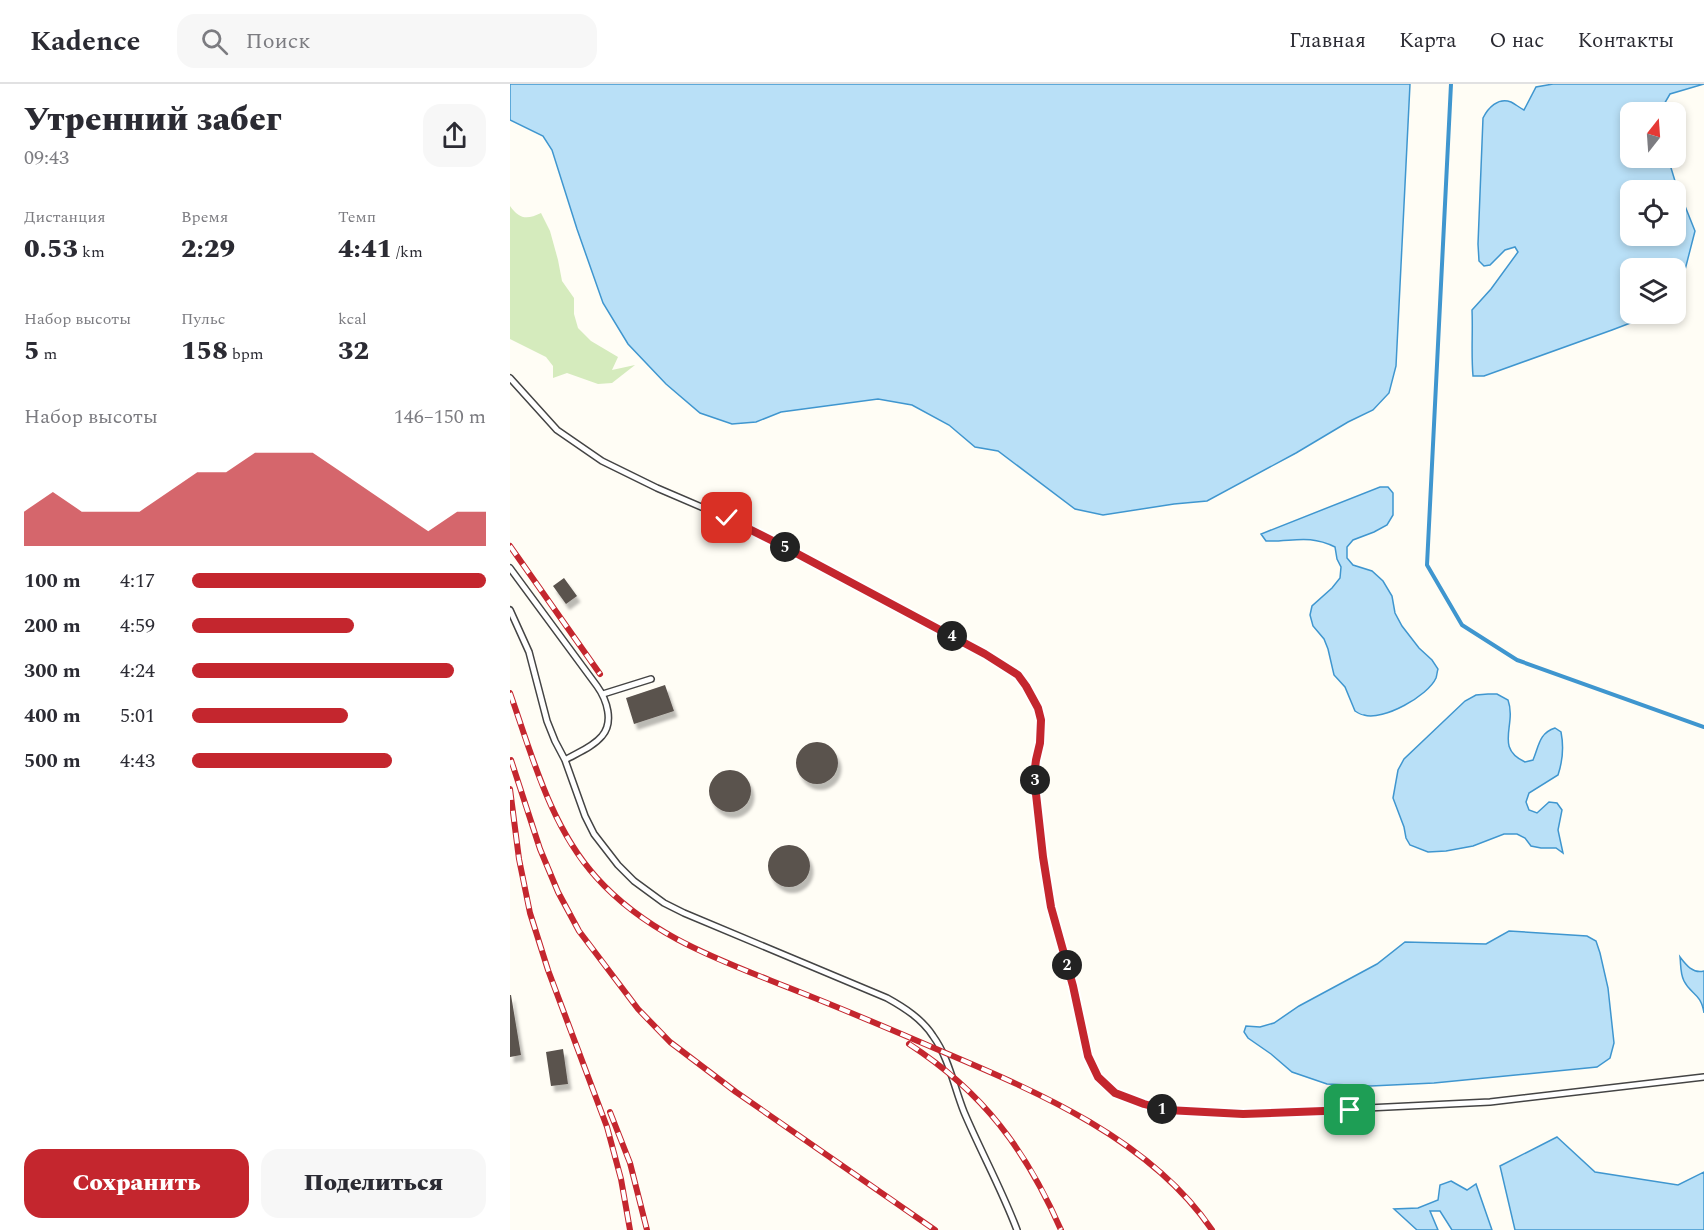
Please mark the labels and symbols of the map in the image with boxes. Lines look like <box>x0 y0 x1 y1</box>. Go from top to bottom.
north arrow <box>1620 102 1686 168</box>
pin <box>701 492 752 543</box>
pin: 5 <box>770 532 800 562</box>
pin: 4 <box>937 621 967 651</box>
pin: 3 <box>1020 765 1050 795</box>
pin: 2 <box>1052 950 1082 980</box>
pin <box>1324 1084 1375 1135</box>
pin: 1 <box>1147 1094 1177 1124</box>

